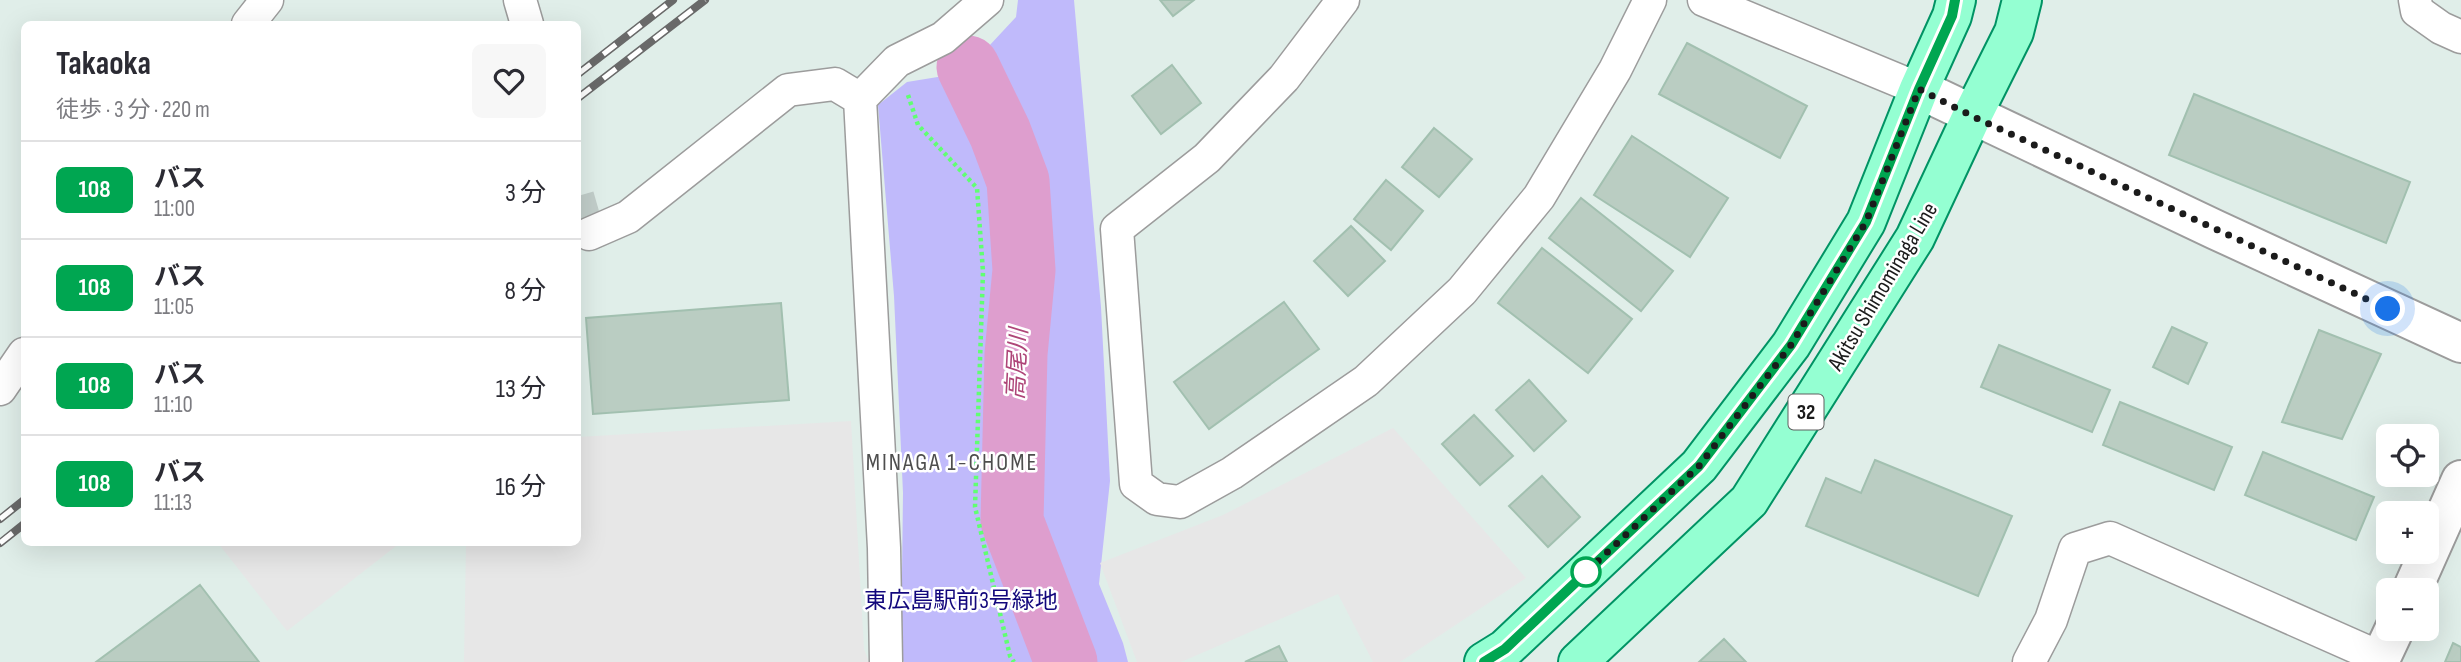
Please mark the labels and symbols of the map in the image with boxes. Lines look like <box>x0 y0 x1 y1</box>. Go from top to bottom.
street label: Akitsu Shimominaga Line <box>1821 197 1944 376</box>
your location <box>2370 291 2405 326</box>
water label: 高尾川 <box>1001 324 1034 401</box>
road number: 32 <box>1788 394 1824 430</box>
district label: MINAGA 1-CHOME <box>866 448 1038 477</box>
unlabelled marker <box>1571 557 1601 587</box>
park label: 東広島駅前3号緑地 <box>864 587 1058 615</box>

